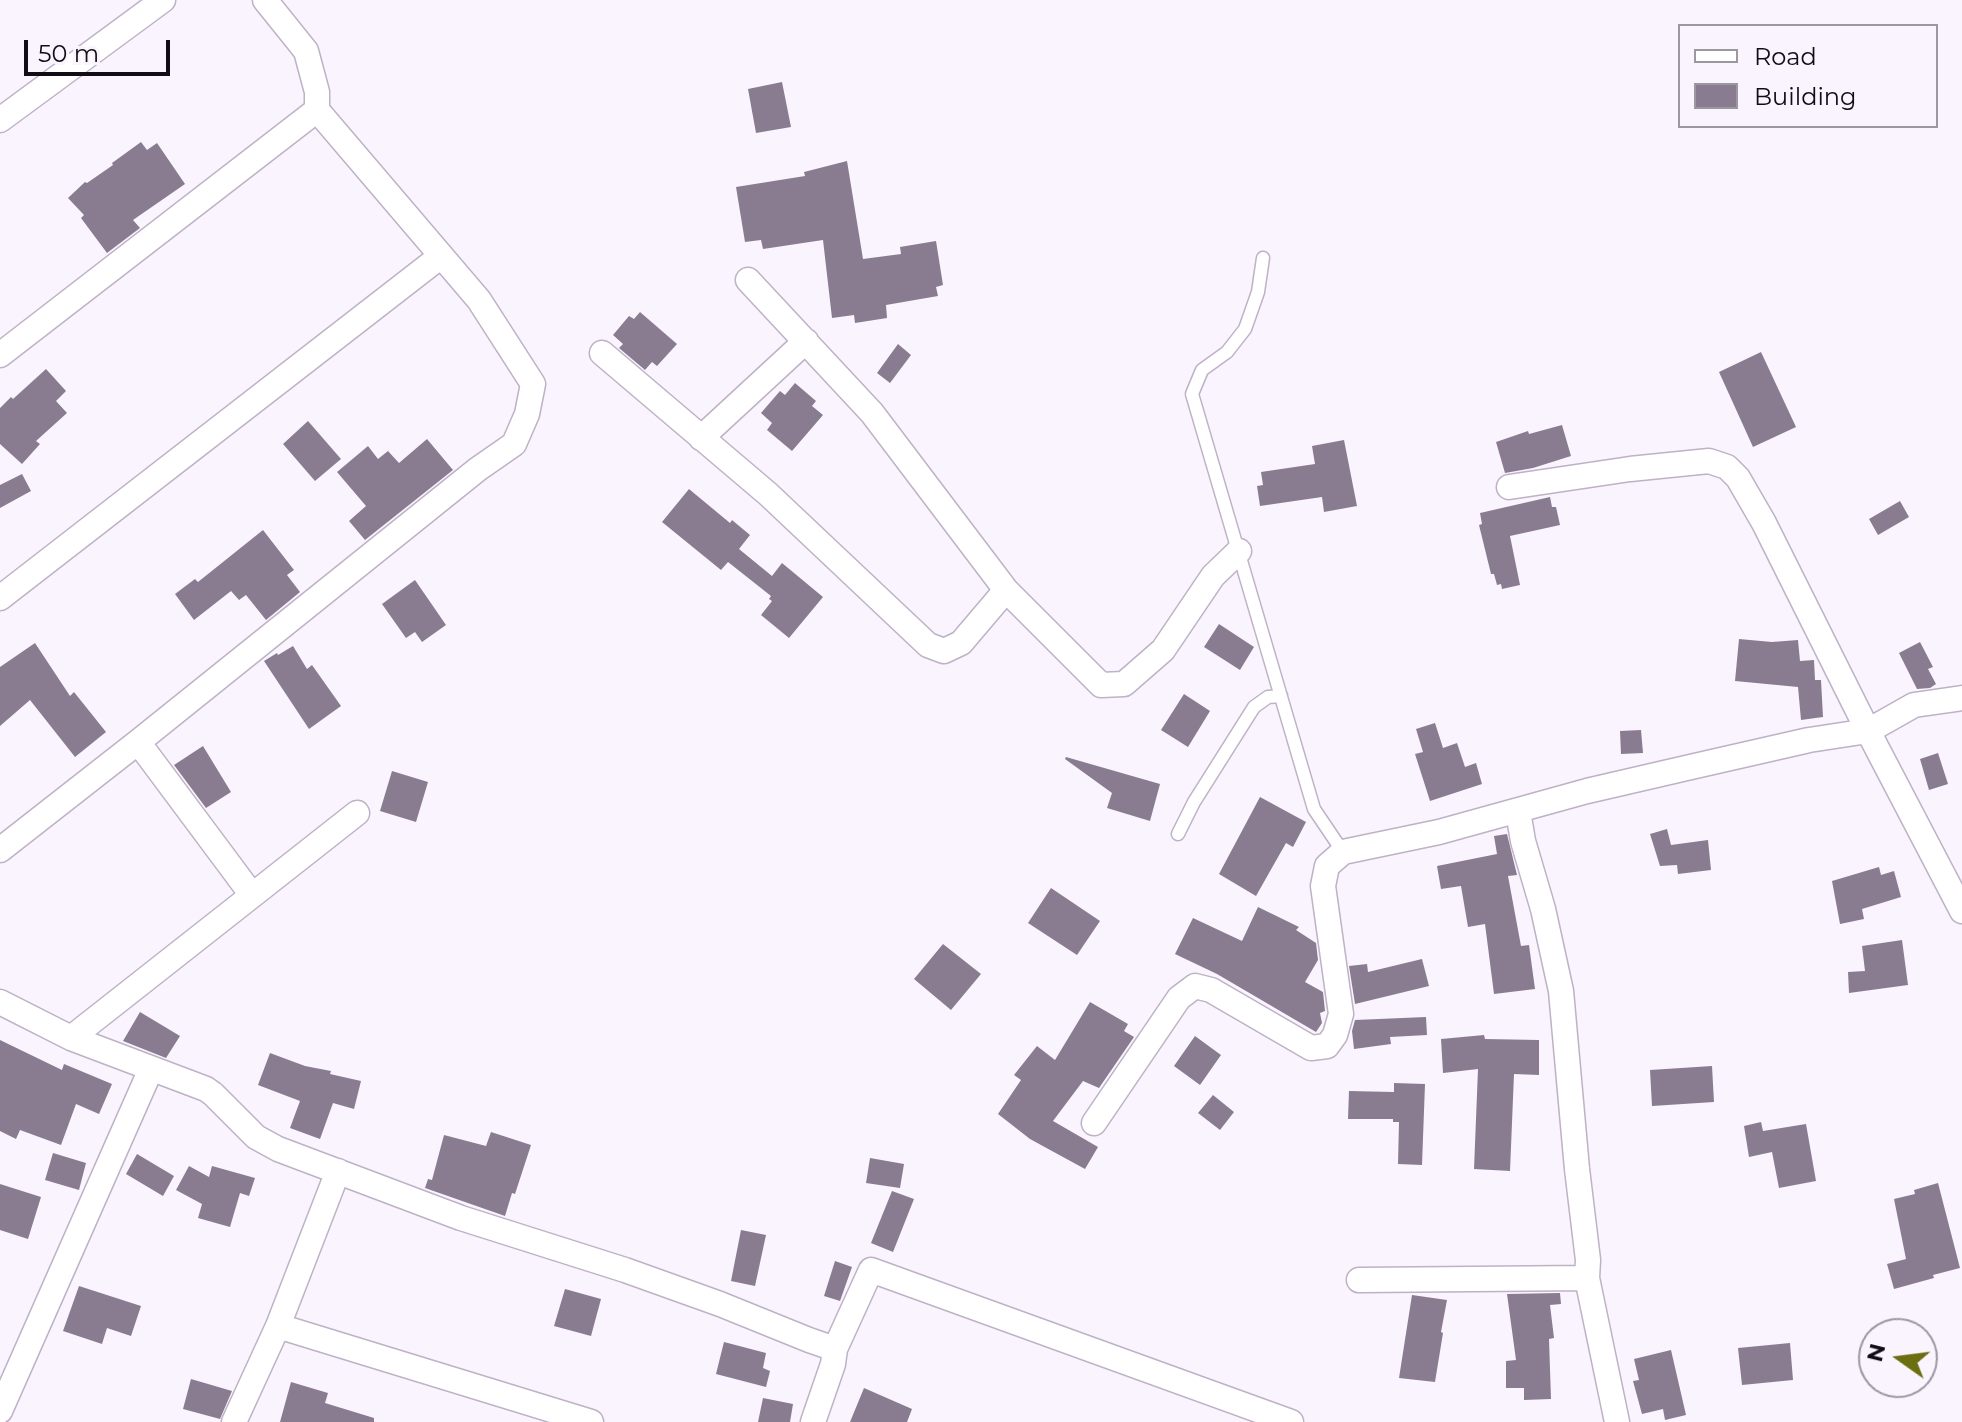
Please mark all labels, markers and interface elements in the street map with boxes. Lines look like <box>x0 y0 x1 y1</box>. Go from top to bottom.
scale bar <box>28 24 174 74</box>
legend <box>1678 24 1938 128</box>
text: 50 m <box>38 39 99 68</box>
text: Road <box>1754 42 1817 71</box>
text: Building <box>1754 82 1857 111</box>
north arrow <box>1858 1318 1938 1398</box>
text: N <box>1861 1341 1891 1364</box>

